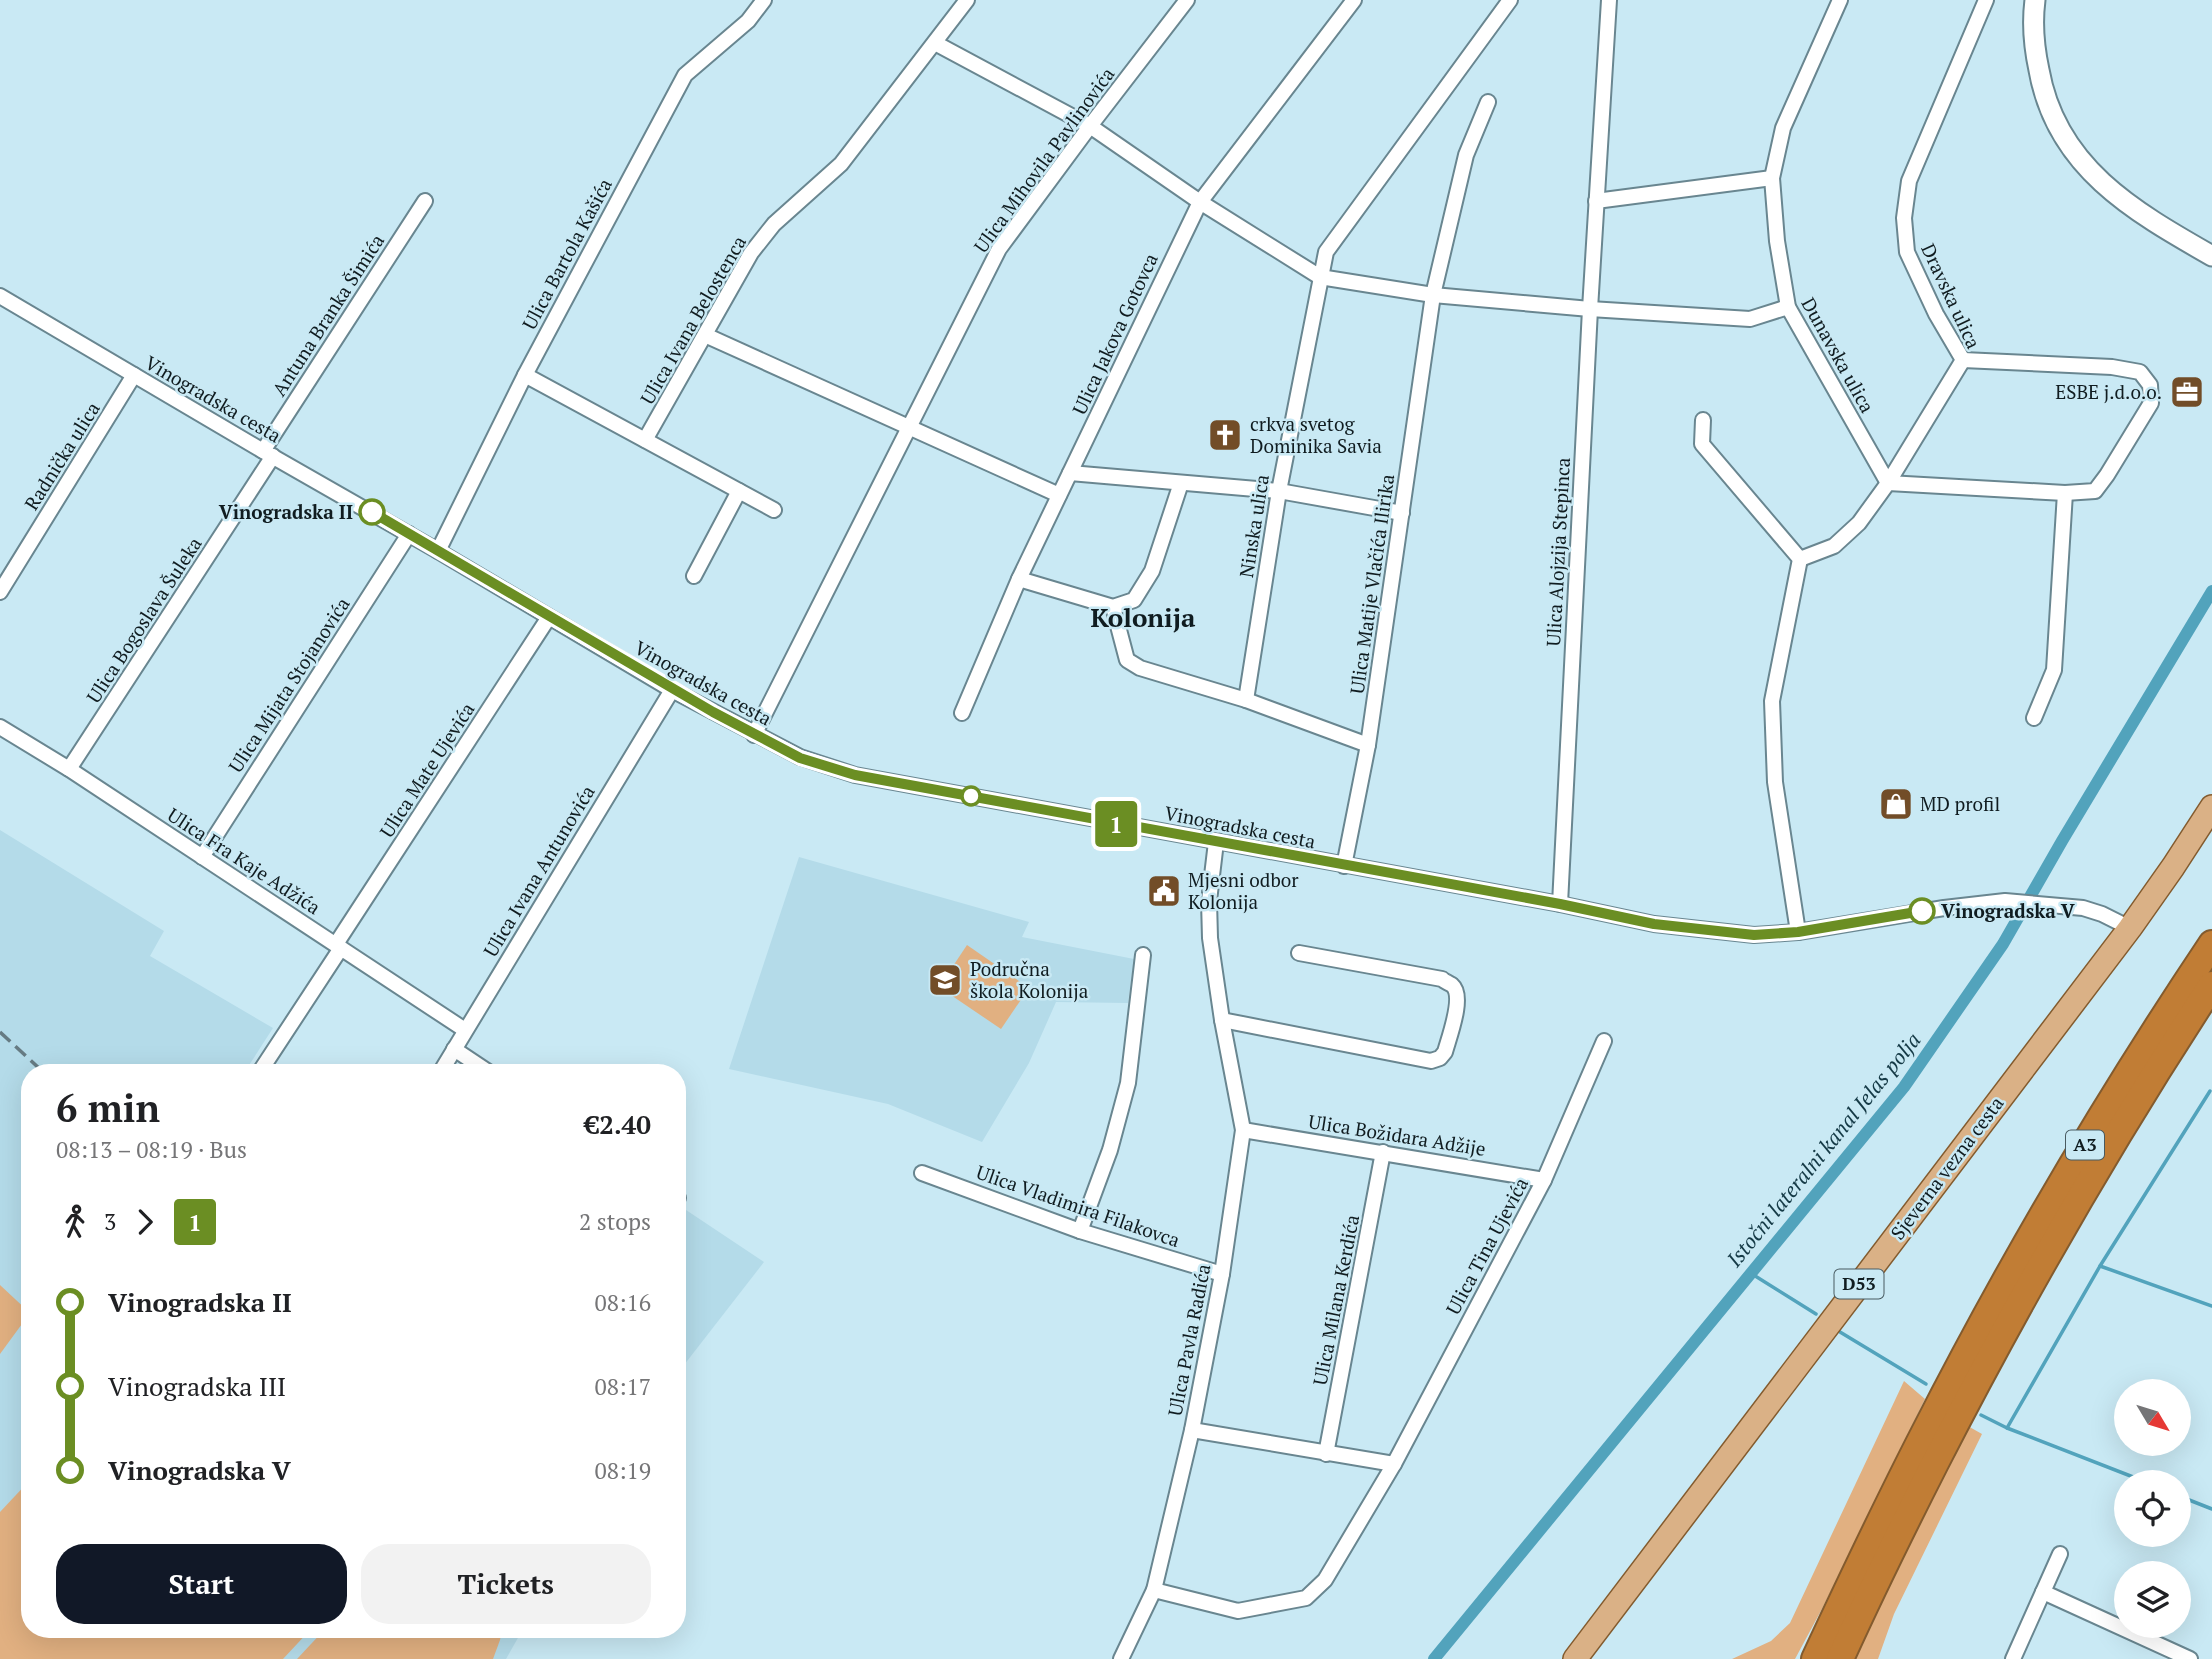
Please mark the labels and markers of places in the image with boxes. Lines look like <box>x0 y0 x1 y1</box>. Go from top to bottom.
office icon: ESBE j.d.o.o. <box>2168 373 2206 411</box>
place label: ESBE j.d.o.o. <box>2055 379 2162 404</box>
place label: crkva svetog Dominika Savia <box>1250 411 1382 458</box>
church icon: crkva svetog Dominika Savia <box>1206 416 1244 454</box>
place label: Vinogradska II <box>219 499 353 524</box>
marker: Vinogradska II <box>359 499 385 525</box>
shop icon: MD profil <box>1877 785 1915 823</box>
unlabelled marker <box>961 786 981 806</box>
place label: MD profil <box>1920 791 2000 816</box>
place label: Mjesni odbor Kolonija <box>1188 867 1299 914</box>
public building icon: Mjesni odbor Kolonija <box>1145 872 1183 910</box>
marker: Vinogradska V <box>1909 898 1935 924</box>
place label: Vinogradska V <box>1941 898 2075 923</box>
place label: Područna škola Kolonija <box>970 956 1089 1003</box>
school or university icon: Područna škola Kolonija <box>926 961 964 999</box>

